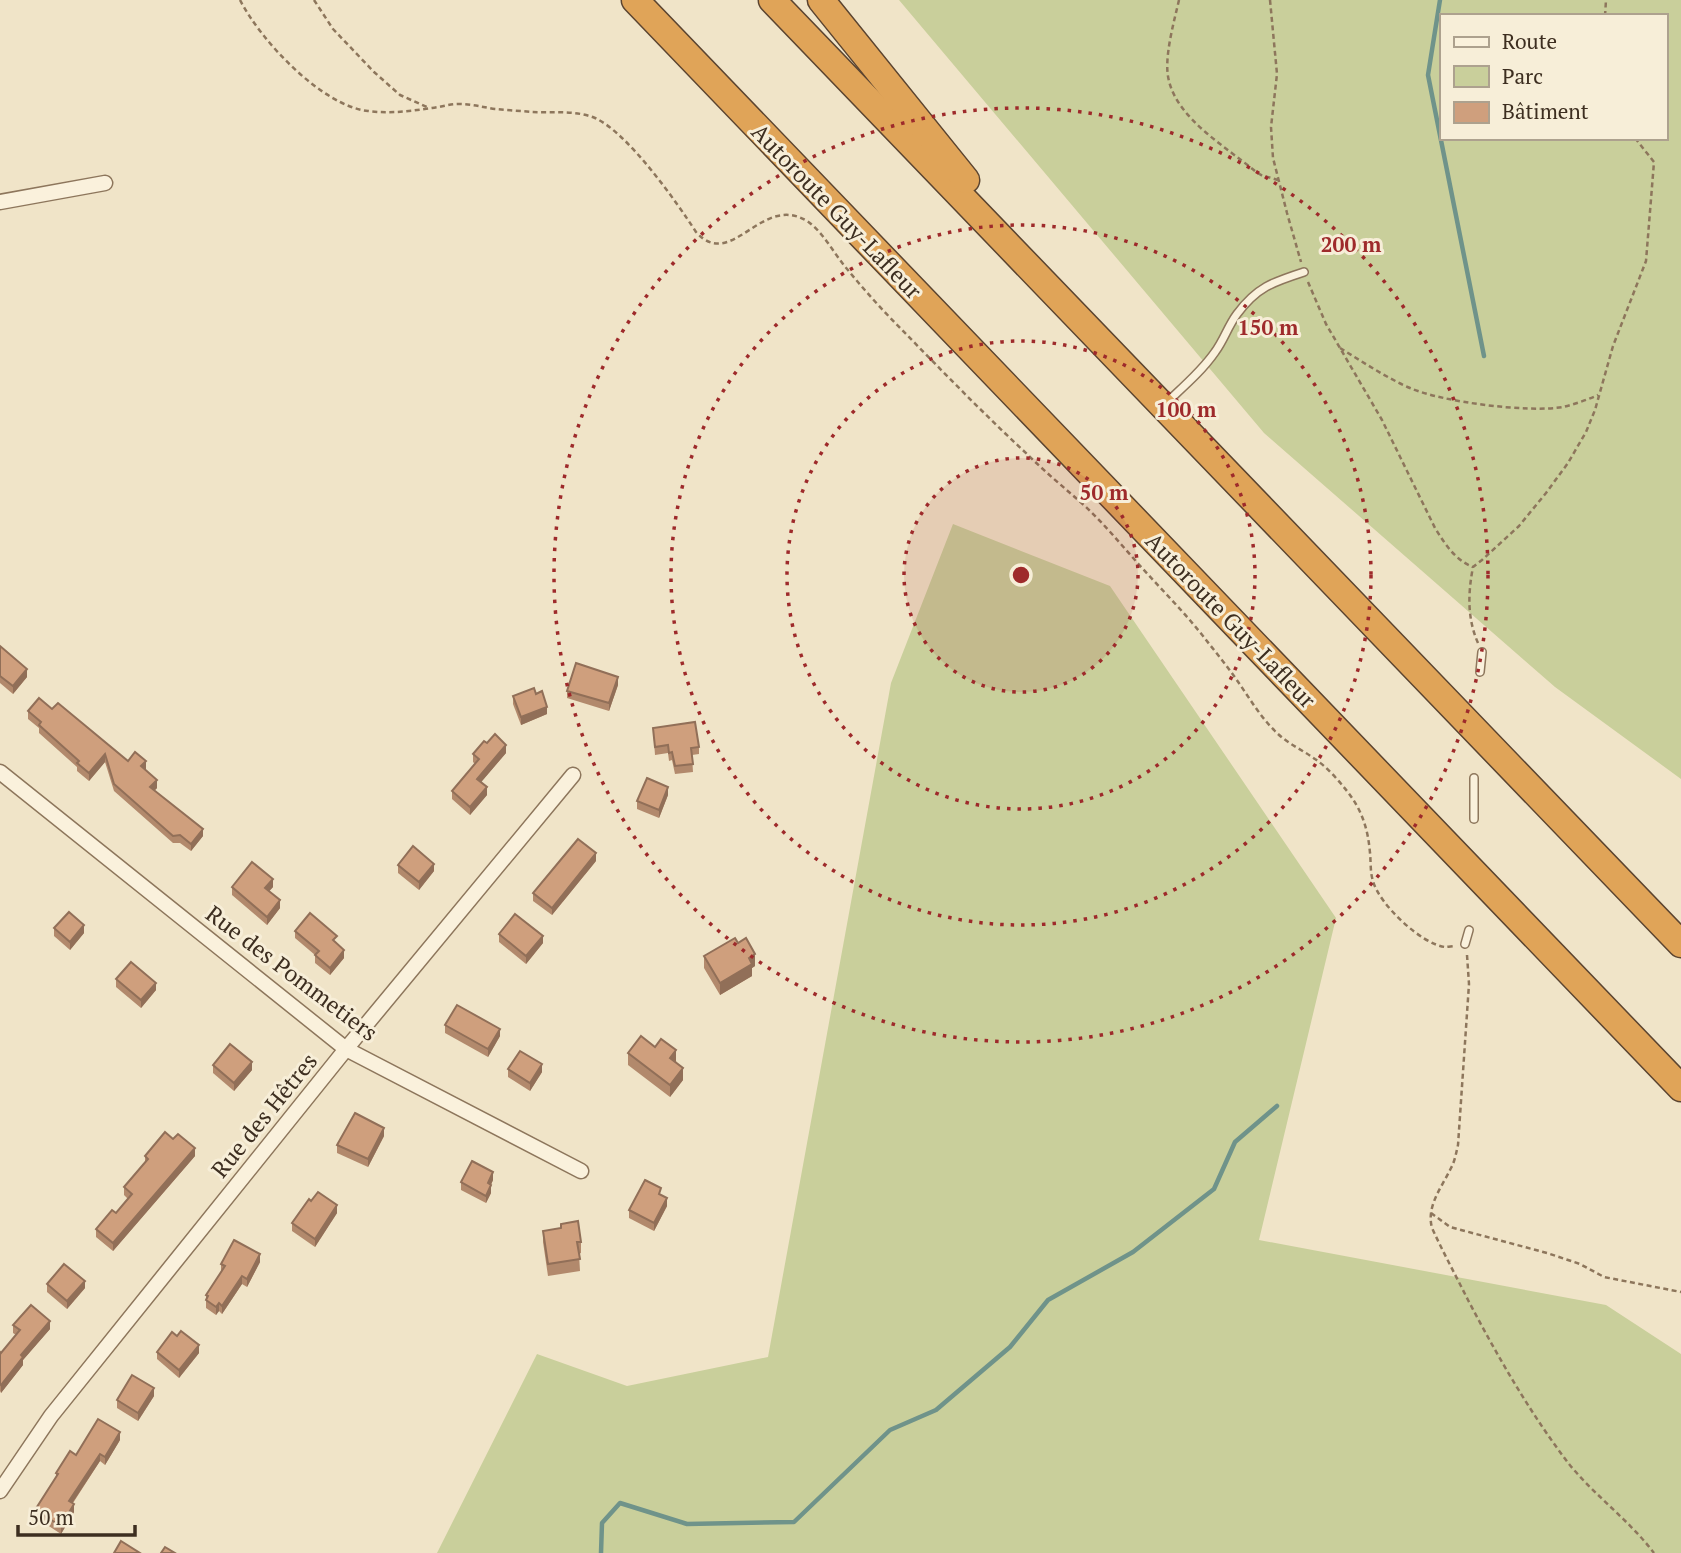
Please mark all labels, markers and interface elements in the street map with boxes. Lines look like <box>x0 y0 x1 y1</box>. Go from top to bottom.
legend <box>1440 14 1667 140</box>
text: Route <box>1502 27 1557 55</box>
text: Parc <box>1502 62 1543 90</box>
text: Bâtiment <box>1502 97 1589 125</box>
street label: Autoroute Guy-Lafleur <box>745 117 929 306</box>
text: 200 m <box>1321 230 1382 258</box>
text: 150 m <box>1238 313 1299 341</box>
text: 100 m <box>1156 395 1217 423</box>
text: 50 m <box>1080 478 1129 506</box>
street label: Autoroute Guy-Lafleur <box>1139 526 1323 715</box>
centre of rings <box>1009 563 1033 587</box>
street label: Rue des Pommetiers <box>200 898 384 1048</box>
street label: Rue des Hêtres <box>204 1046 324 1184</box>
scale bar <box>18 1494 135 1538</box>
text: 50 m <box>28 1503 74 1531</box>

